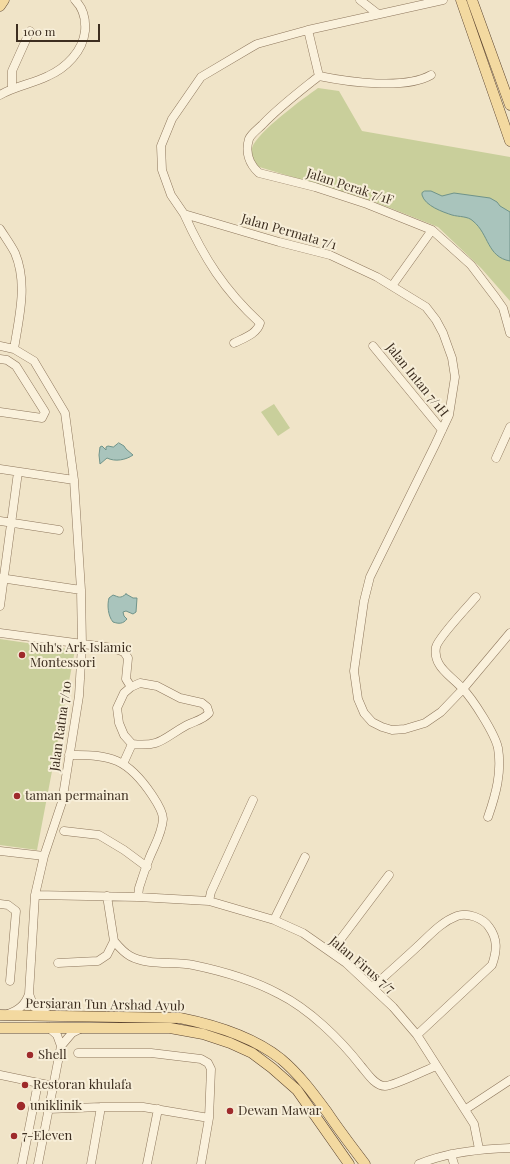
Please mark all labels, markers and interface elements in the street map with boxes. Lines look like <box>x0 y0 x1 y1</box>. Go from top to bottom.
scale bar <box>18 16 102 42</box>
text: 100 m <box>23 23 55 39</box>
street label: Jalan Perak 7/1F <box>305 166 395 208</box>
street label: Jalan Permata 7/1 <box>239 211 339 253</box>
street label: Jalan Intan 7/1H <box>382 340 452 420</box>
place label: Nuh's Ark Islamic Montessori <box>30 640 132 671</box>
marker: Nuh's Ark Islamic Montessori <box>17 650 27 660</box>
street label: Jalan Ratna 7/10 <box>47 680 75 772</box>
place label: taman permainan <box>25 788 129 804</box>
marker: taman permainan <box>12 791 22 801</box>
street label: Jalan Firus 7/7 <box>326 933 398 997</box>
street label: Persiaran Tun Arshad Ayub <box>25 996 185 1014</box>
place label: Shell <box>38 1047 67 1063</box>
marker: Shell <box>25 1050 35 1060</box>
place label: Restoran khulafa <box>33 1077 132 1093</box>
marker: Restoran khulafa <box>20 1080 30 1090</box>
place label: uniklinik <box>30 1098 82 1114</box>
marker: uniklinik <box>15 1100 27 1112</box>
place label: Dewan Mawar <box>238 1103 321 1119</box>
marker: Dewan Mawar <box>225 1106 235 1116</box>
place label: 7-Eleven <box>22 1128 72 1144</box>
marker: 7-Eleven <box>9 1131 19 1141</box>

